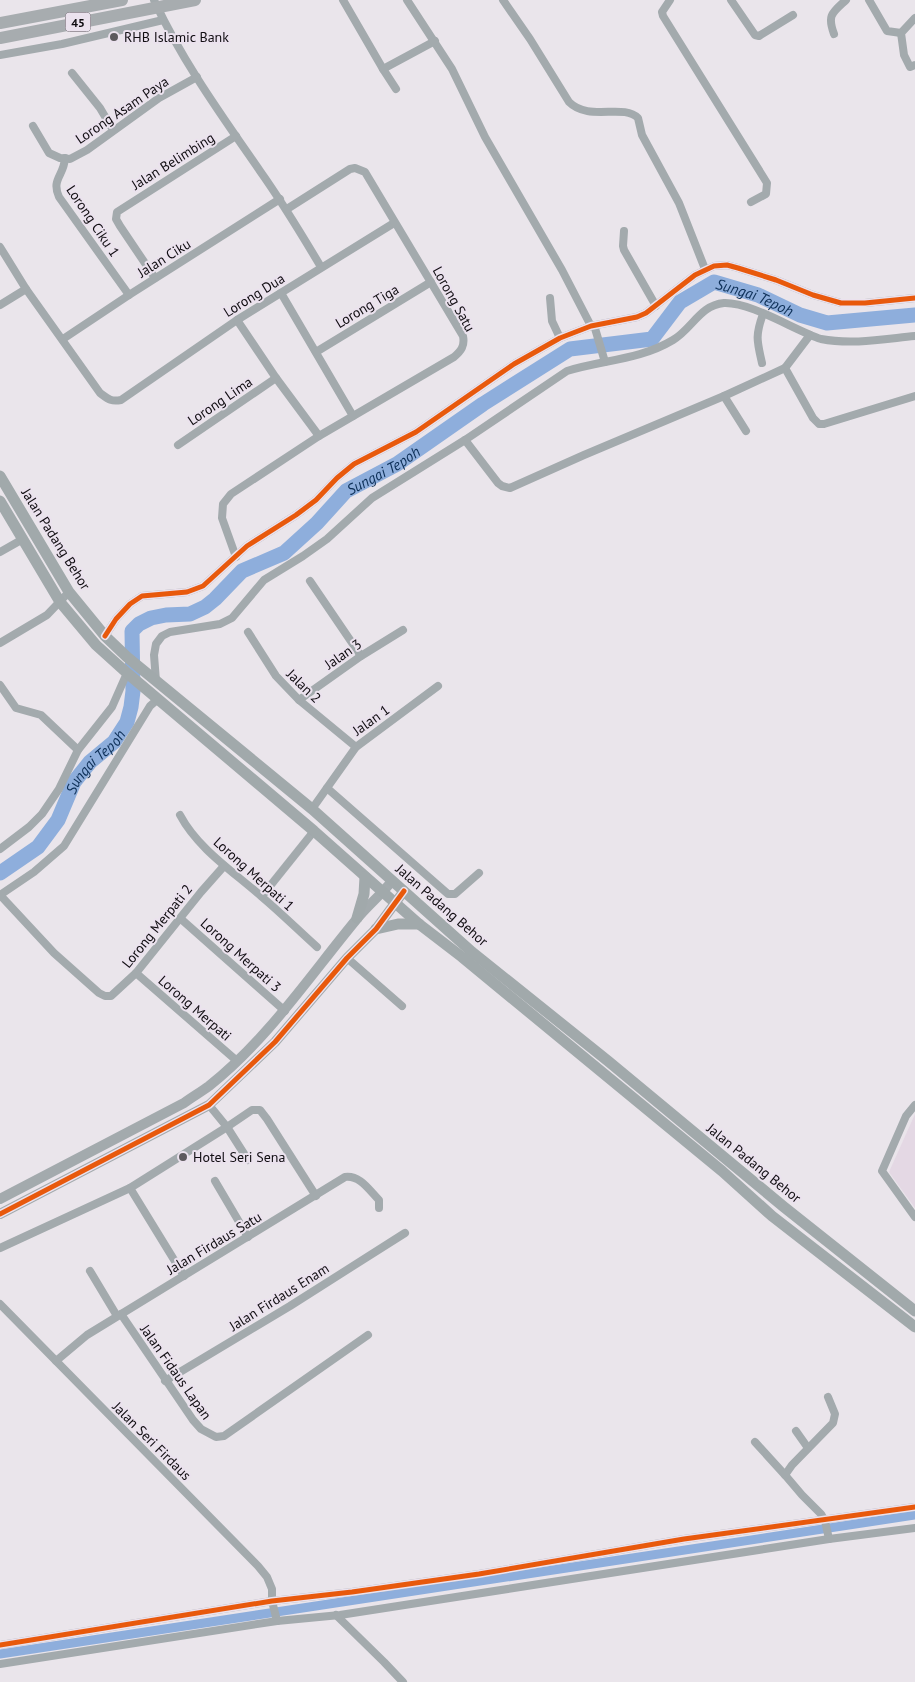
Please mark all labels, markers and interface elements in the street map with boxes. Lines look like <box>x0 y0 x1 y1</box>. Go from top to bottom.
road number: 45 <box>66 13 90 32</box>
place label: RHB Islamic Bank <box>124 28 229 46</box>
marker: RHB Islamic Bank <box>108 31 120 43</box>
street label: Lorong Asam Paya <box>72 72 172 148</box>
street label: Jalan Belimbing <box>127 128 218 194</box>
street label: Lorong Ciku 1 <box>62 182 124 260</box>
street label: Jalan Ciku <box>133 235 194 282</box>
street label: Lorong Satu <box>429 263 479 335</box>
street label: Lorong Dua <box>220 269 288 321</box>
water label: Sungai Tepoh <box>714 274 797 320</box>
street label: Lorong Tiga <box>332 280 402 332</box>
street label: Lorong Lima <box>184 373 256 429</box>
water label: Sungai Tepoh <box>343 442 423 499</box>
street label: Jalan Padang Behor <box>17 484 95 593</box>
street label: Jalan 3 <box>320 635 365 674</box>
street label: Jalan 2 <box>282 665 325 707</box>
street label: Jalan 1 <box>348 701 393 740</box>
water label: Sungai Tepoh <box>61 726 129 797</box>
street label: Lorong Merpati 1 <box>210 833 298 915</box>
street label: Jalan Padang Behor <box>391 859 492 950</box>
street label: Lorong Merpati 2 <box>118 881 196 971</box>
street label: Lorong Merpati 3 <box>197 914 285 996</box>
street label: Lorong Merpati <box>155 971 235 1045</box>
street label: Jalan Padang Behor <box>702 1119 805 1207</box>
place label: Hotel Seri Sena <box>193 1148 285 1166</box>
marker: Hotel Seri Sena <box>177 1151 189 1163</box>
street label: Jalan Firdaus Satu <box>162 1208 265 1279</box>
street label: Jalan Firdaus Enam <box>225 1259 332 1335</box>
street label: Jalan Fidaus Lapan <box>136 1320 216 1423</box>
street label: Jalan Seri Firdaus <box>108 1397 195 1484</box>

